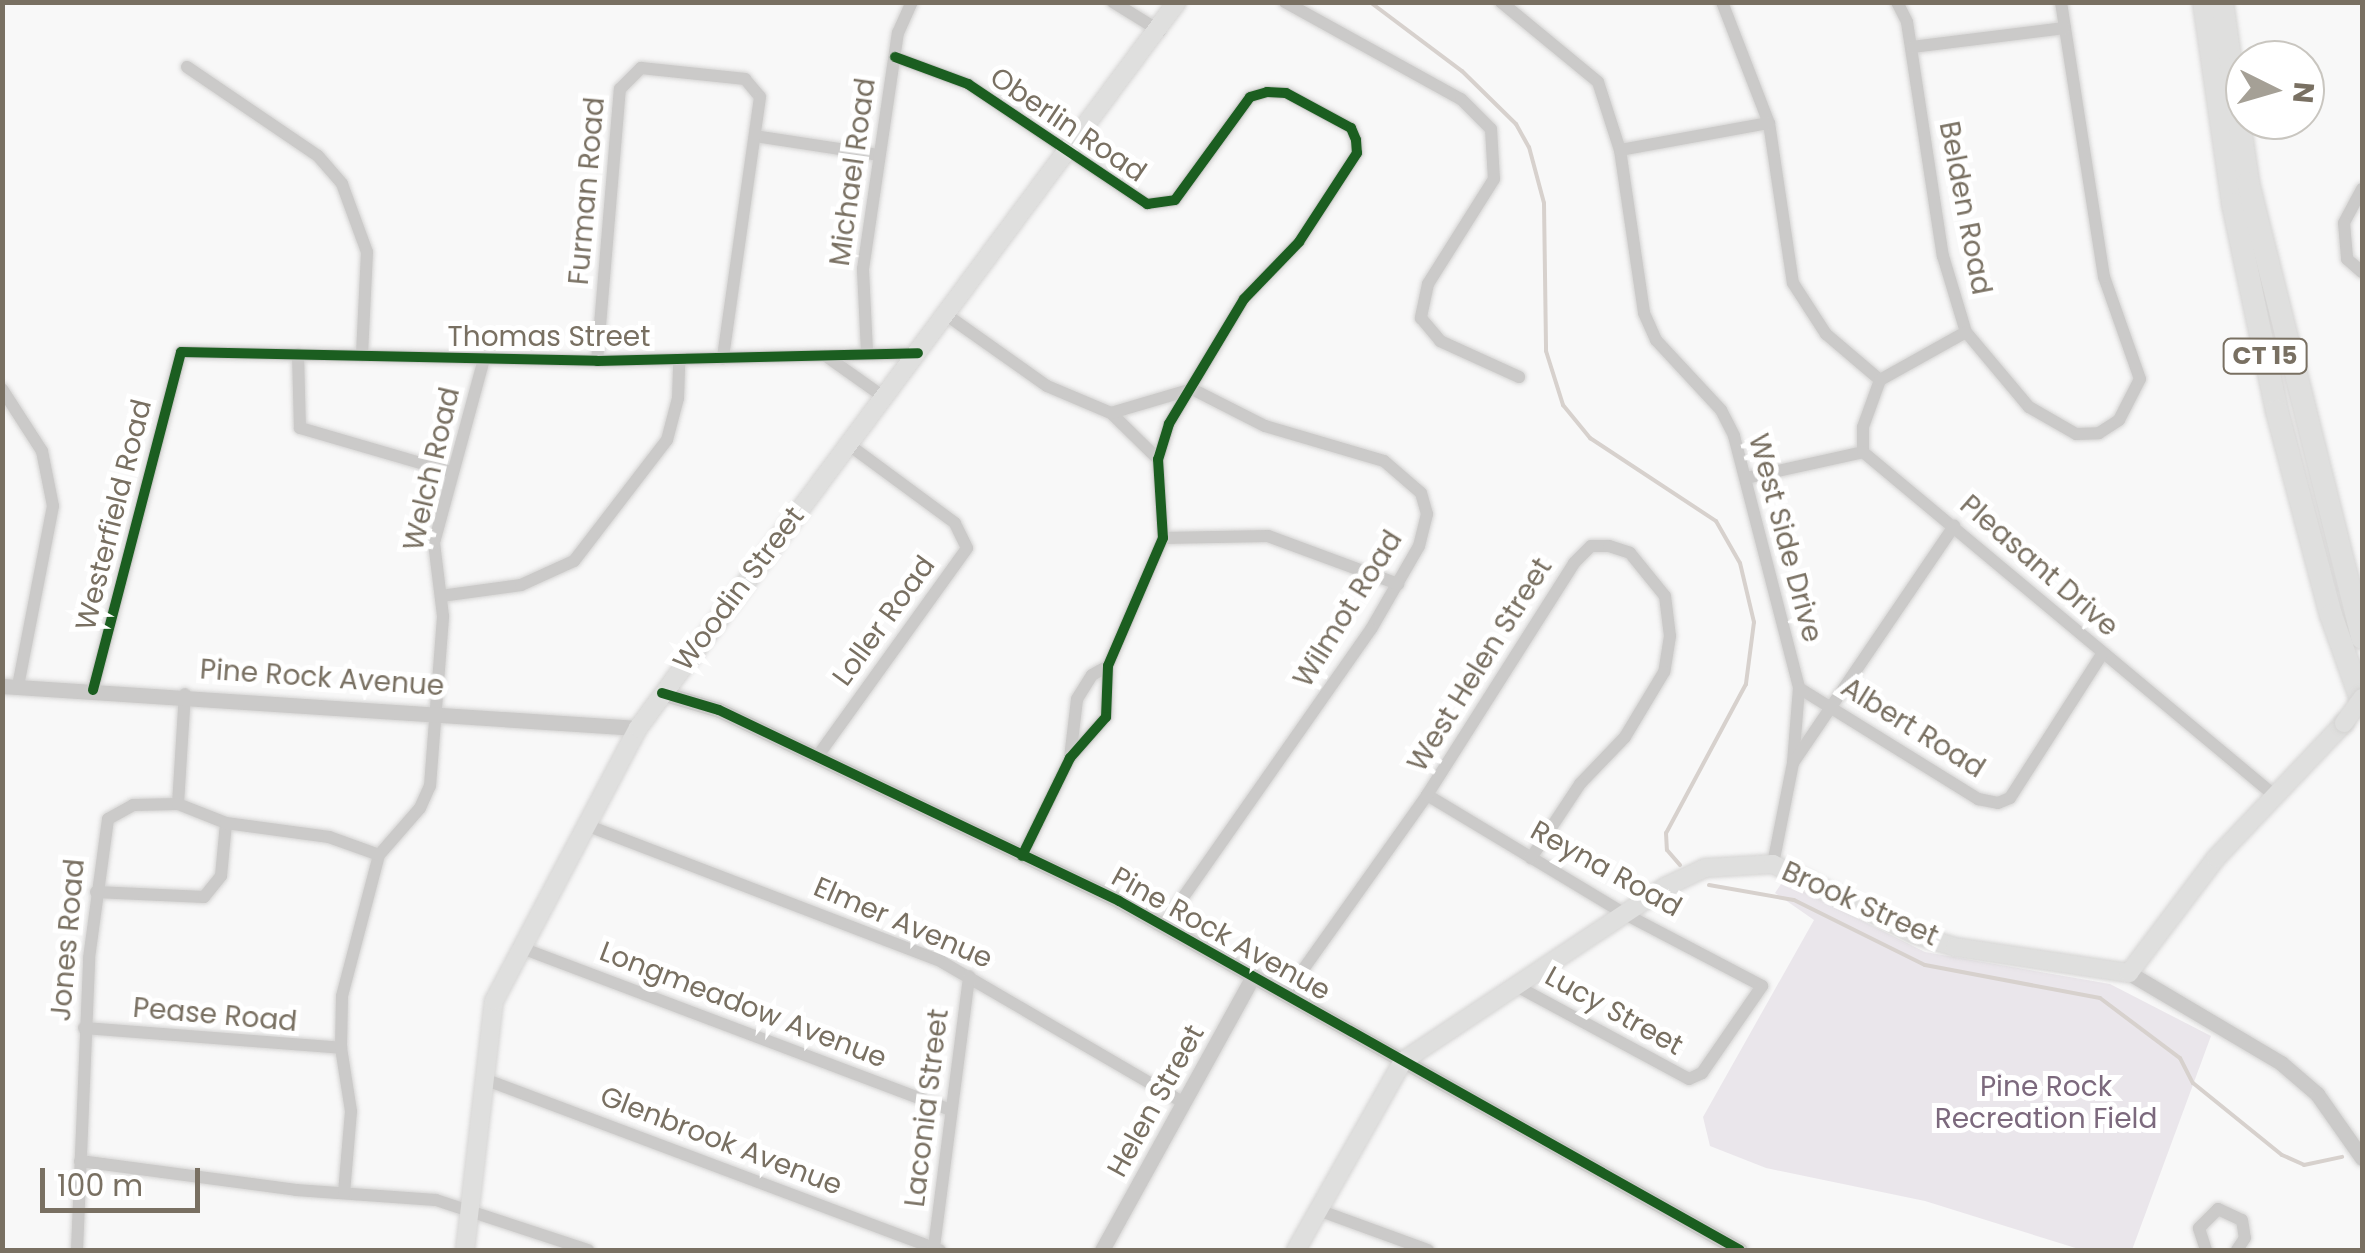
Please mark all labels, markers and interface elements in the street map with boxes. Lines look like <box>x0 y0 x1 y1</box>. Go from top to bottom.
north arrow <box>2225 40 2325 140</box>
street label: Oberlin Road <box>984 61 1152 189</box>
street label: Michael Road <box>823 76 883 268</box>
text: N <box>2283 80 2324 105</box>
street label: Furman Road <box>562 96 612 286</box>
street label: Belden Road <box>1932 118 1998 298</box>
street label: Thomas Street <box>448 320 650 354</box>
road number: CT 15 <box>2222 336 2308 376</box>
street label: Welch Road <box>397 384 467 554</box>
street label: Westerfield Road <box>69 396 159 634</box>
street label: West Side Drive <box>1741 430 1829 646</box>
street label: Pleasant Drive <box>1953 488 2125 644</box>
street label: Woodin Street <box>666 500 812 678</box>
street label: Wilmot Road <box>1287 524 1409 694</box>
street label: Loller Road <box>826 550 942 692</box>
street label: West Helen Street <box>1401 552 1559 778</box>
street label: Pine Rock Avenue <box>199 653 445 703</box>
street label: Albert Road <box>1835 671 1991 785</box>
street label: Reyna Road <box>1525 814 1687 924</box>
street label: Brook Street <box>1777 855 1943 953</box>
street label: Jones Road <box>44 857 92 1023</box>
street label: Pine Rock Avenue <box>1106 860 1336 1008</box>
street label: Elmer Avenue <box>809 870 997 976</box>
street label: Longmeadow Avenue <box>595 935 891 1075</box>
street label: Lucy Street <box>1539 959 1689 1063</box>
street label: Pease Road <box>131 991 299 1039</box>
street label: Laconia Street <box>898 1007 956 1209</box>
street label: Helen Street <box>1100 1019 1212 1183</box>
park label: Pine Rock Recreation Field <box>1935 1070 2157 1136</box>
street label: Glenbrook Avenue <box>595 1079 847 1203</box>
scale bar <box>45 1148 205 1210</box>
text: 100 m <box>57 1164 143 1207</box>

